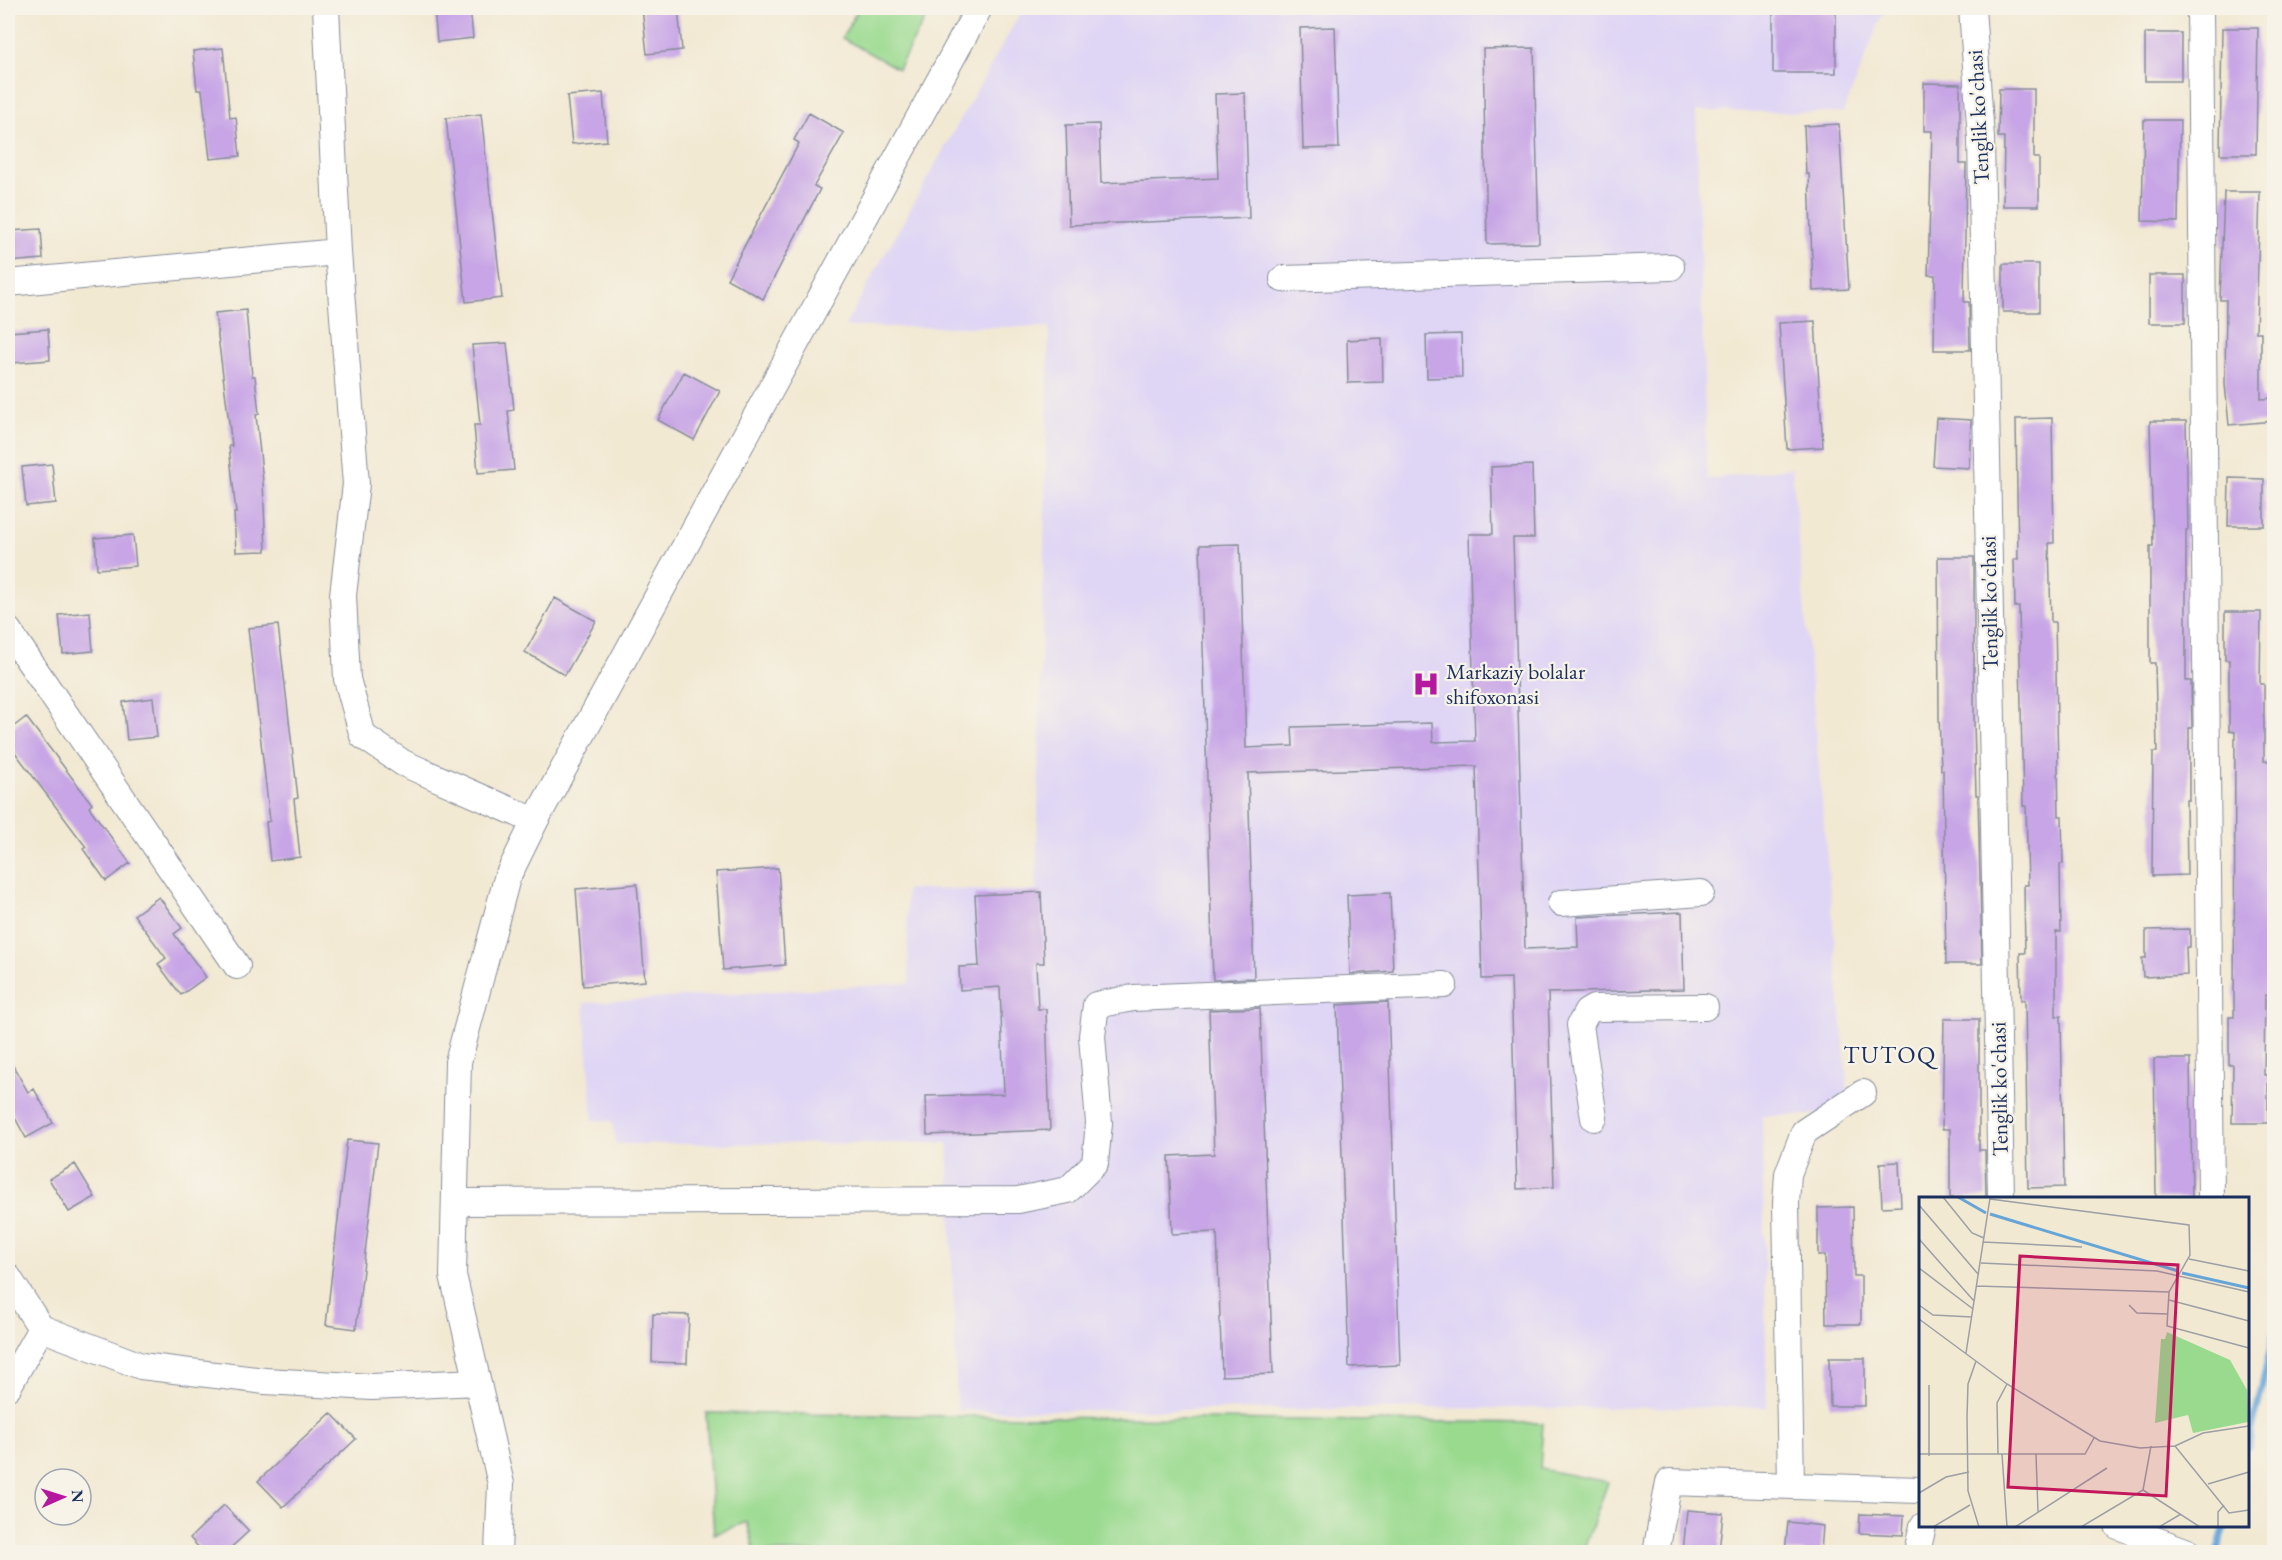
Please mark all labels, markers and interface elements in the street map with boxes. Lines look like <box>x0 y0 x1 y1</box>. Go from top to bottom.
street label: Tenglik ko'chasi <box>1960 49 1996 185</box>
street label: Tenglik ko'chasi <box>1973 535 2005 671</box>
place label: Markaziy bolalar shifoxonasi <box>1446 657 1586 711</box>
hospital icon: Markaziy bolalar shifoxonasi <box>1411 669 1441 699</box>
street label: Tenglik ko'chasi <box>1983 1021 2015 1157</box>
district label: TUTOQ <box>1843 1039 1939 1070</box>
inset map <box>1919 1197 2249 1527</box>
north arrow <box>33 1467 93 1527</box>
text: N <box>67 1489 88 1503</box>

